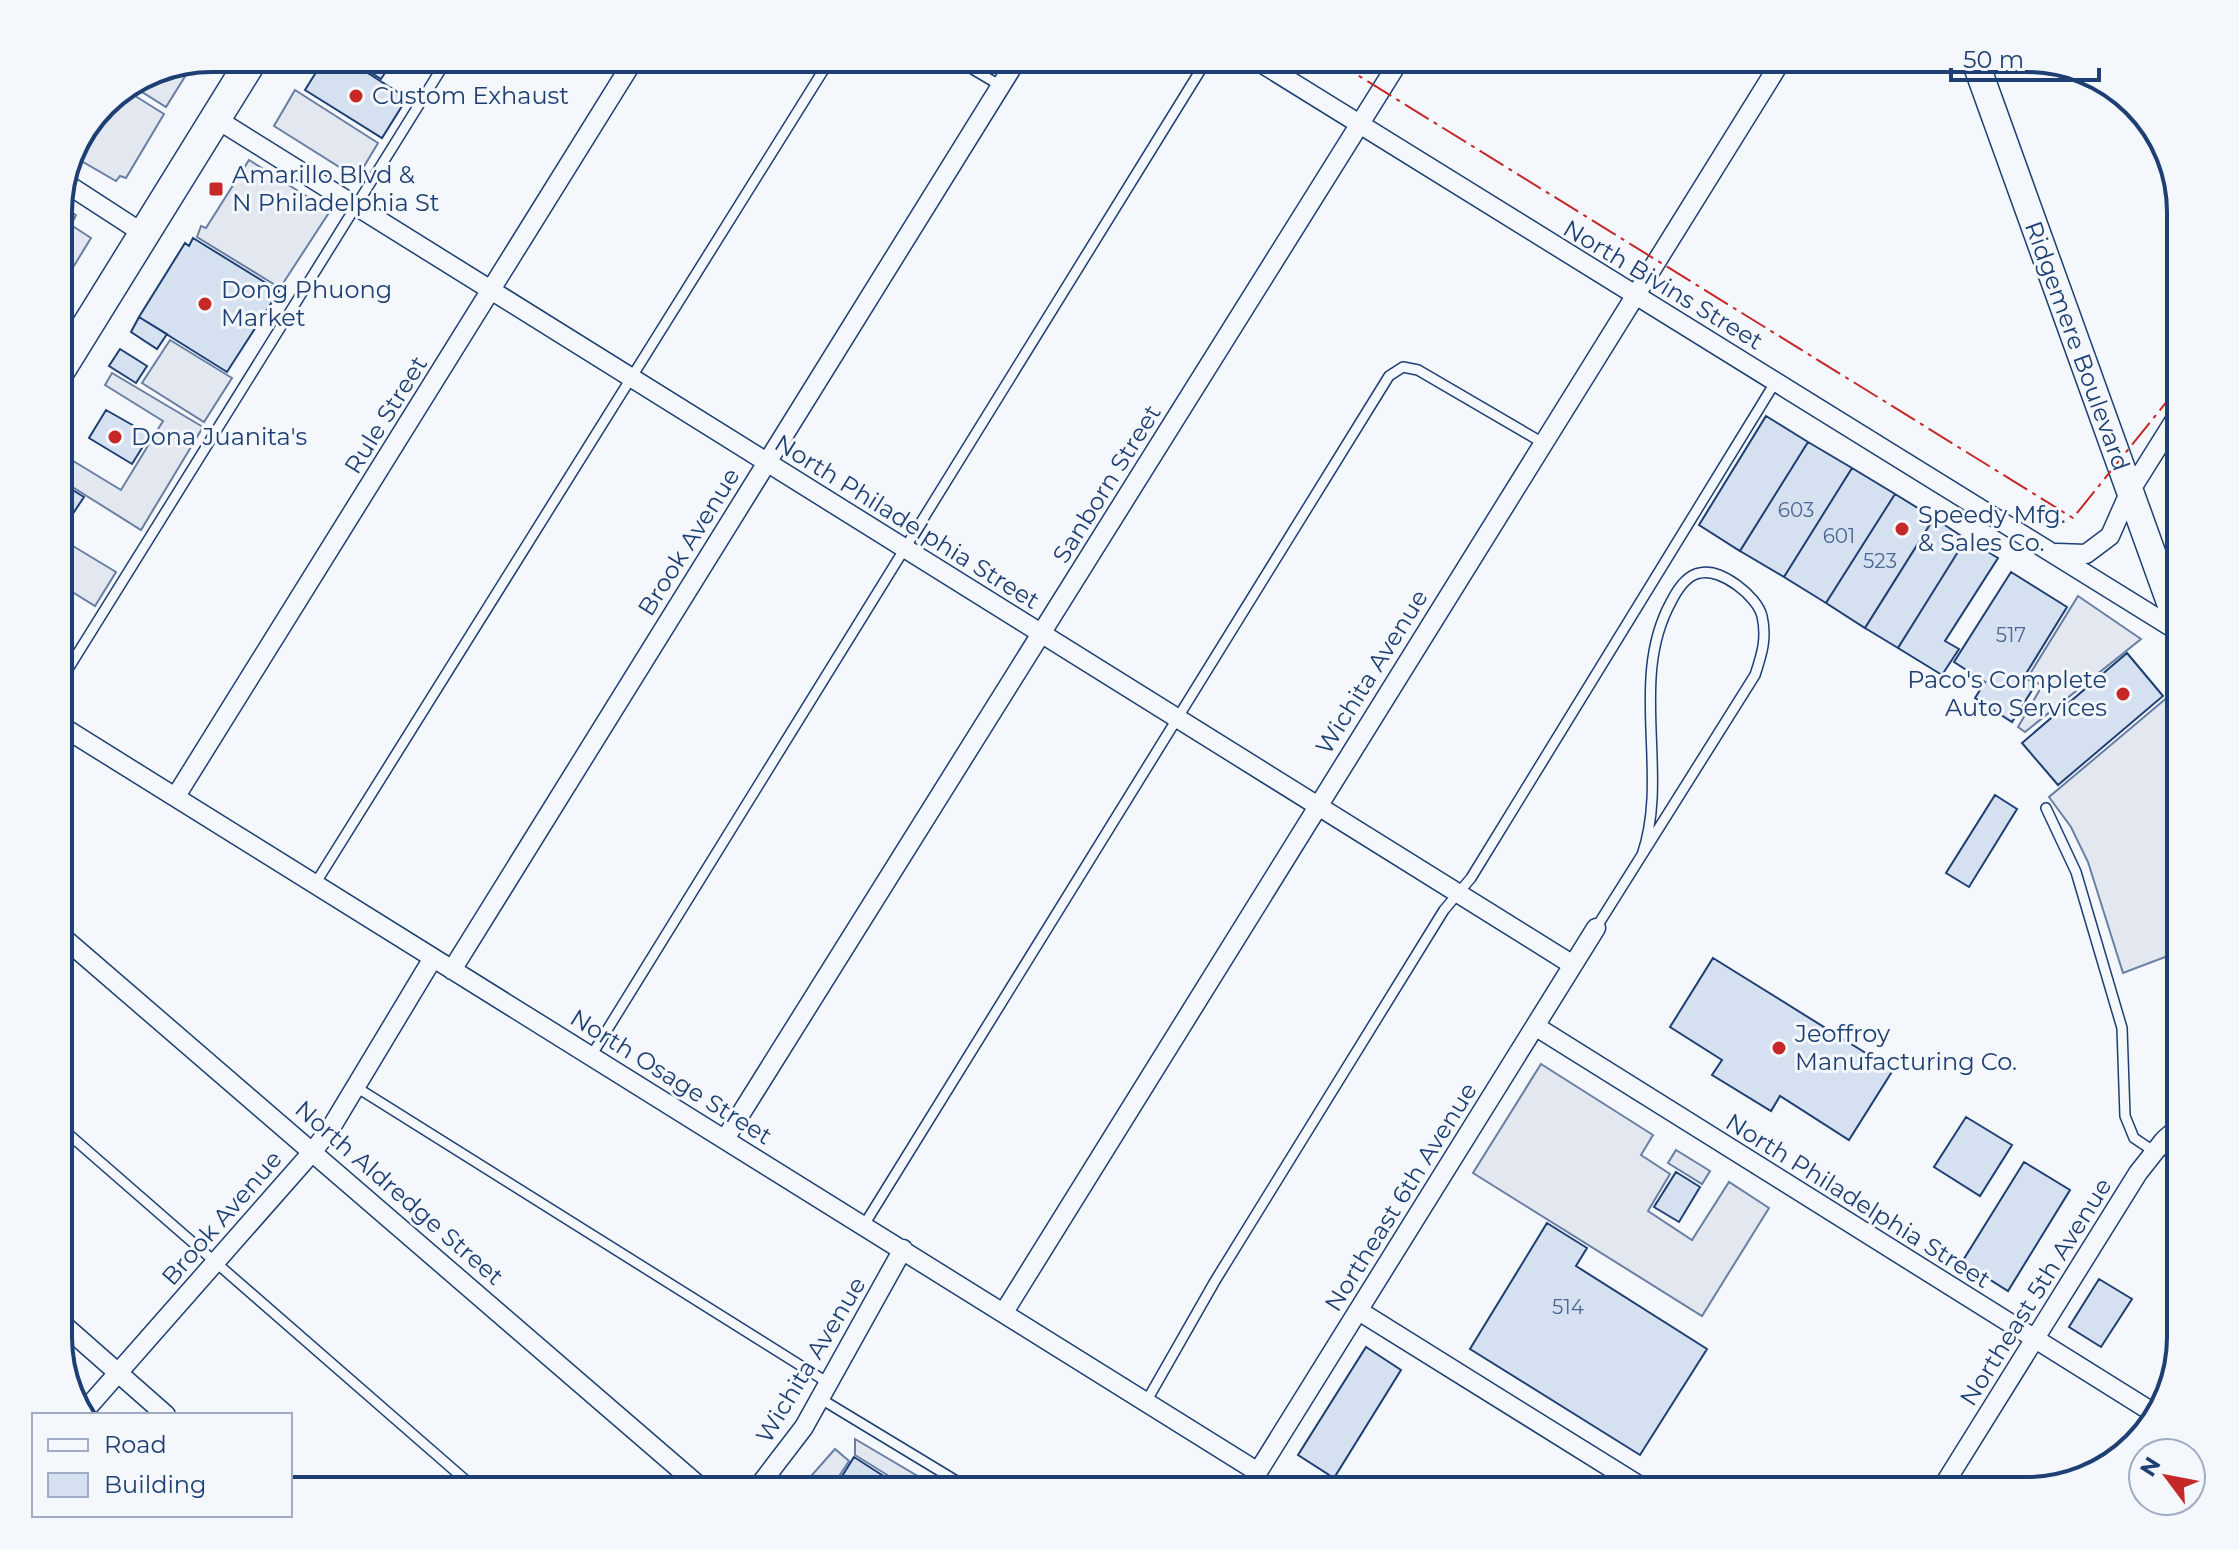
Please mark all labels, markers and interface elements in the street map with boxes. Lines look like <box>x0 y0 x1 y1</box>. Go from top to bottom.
scale bar <box>1951 32 2099 82</box>
text: 50 m <box>1963 45 2024 74</box>
place label: Custom Exhaust <box>372 81 569 110</box>
marker: Custom Exhaust <box>347 87 365 105</box>
place label: Amarillo Blvd & N Philadelphia St <box>232 160 440 217</box>
marker: Amarillo Blvd & N Philadelphia St <box>207 180 225 198</box>
street label: North Bivins Street <box>1558 214 1768 356</box>
street label: Ridgemere Boulevard <box>2019 217 2136 475</box>
place label: Dong Phuong Market <box>221 275 392 332</box>
marker: Dong Phuong Market <box>196 295 214 313</box>
street label: Rule Street <box>338 350 433 479</box>
street label: Sanborn Street <box>1046 399 1167 568</box>
place label: Dona Juanita's <box>131 422 307 451</box>
marker: Dona Juanita's <box>106 428 124 446</box>
street label: North Philadelphia Street <box>770 428 1045 615</box>
street label: Brook Avenue <box>632 463 746 621</box>
house number: 603 <box>1778 498 1814 522</box>
place label: Speedy Mfg. & Sales Co. <box>1918 500 2066 557</box>
marker: Speedy Mfg. & Sales Co. <box>1893 520 1911 538</box>
house number: 601 <box>1823 524 1855 548</box>
house number: 523 <box>1863 549 1897 573</box>
street label: Wichita Avenue <box>1309 584 1434 759</box>
house number: 517 <box>1996 623 2026 647</box>
place label: Paco's Complete Auto Services <box>1907 665 2107 722</box>
marker: Paco's Complete Auto Services <box>2114 685 2132 703</box>
street label: North Osage Street <box>565 1003 778 1151</box>
place label: Jeoffroy Manufacturing Co. <box>1794 1019 2017 1076</box>
marker: Jeoffroy Manufacturing Co. <box>1770 1039 1788 1057</box>
street label: Northeast 6th Avenue <box>1318 1077 1483 1316</box>
street label: North Aldredge Street <box>289 1094 510 1291</box>
street label: North Philadelphia Street <box>1721 1107 1996 1294</box>
street label: Brook Avenue <box>155 1144 288 1291</box>
street label: Northeast 5th Avenue <box>1954 1173 2118 1411</box>
street label: Wichita Avenue <box>750 1271 872 1448</box>
house number: 514 <box>1552 1295 1584 1319</box>
legend <box>32 1413 292 1517</box>
text: Road <box>104 1430 167 1459</box>
north arrow <box>2127 1437 2207 1517</box>
text: N <box>2134 1452 2167 1481</box>
text: Building <box>104 1470 207 1499</box>

